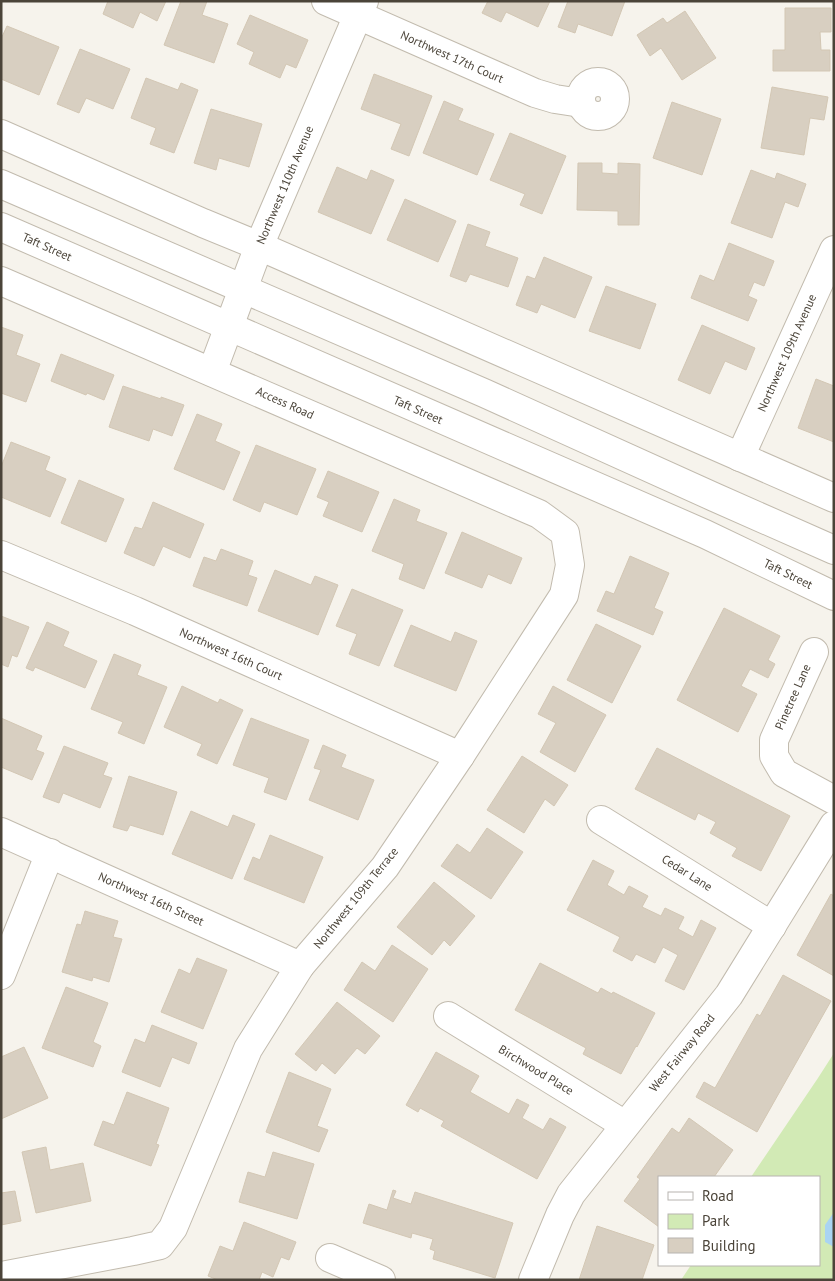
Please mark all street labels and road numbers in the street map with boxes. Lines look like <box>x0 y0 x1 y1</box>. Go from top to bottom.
street label: Northwest 17th Court <box>398 27 506 86</box>
street label: Northwest 110th Avenue <box>253 123 316 246</box>
street label: Taft Street <box>20 229 74 264</box>
street label: Northwest 109th Avenue <box>754 292 819 414</box>
street label: Access Road <box>254 383 317 422</box>
street label: Taft Street <box>391 392 445 427</box>
street label: Taft Street <box>761 555 815 592</box>
street label: Northwest 16th Court <box>177 624 285 683</box>
street label: Pinetree Lane <box>771 662 814 732</box>
street label: Northwest 109th Terrace <box>310 844 401 951</box>
street label: Cedar Lane <box>659 851 715 894</box>
street label: Northwest 16th Street <box>96 868 206 929</box>
street label: West Fairway Road <box>646 1011 718 1095</box>
street label: Birchwood Place <box>496 1041 577 1098</box>

